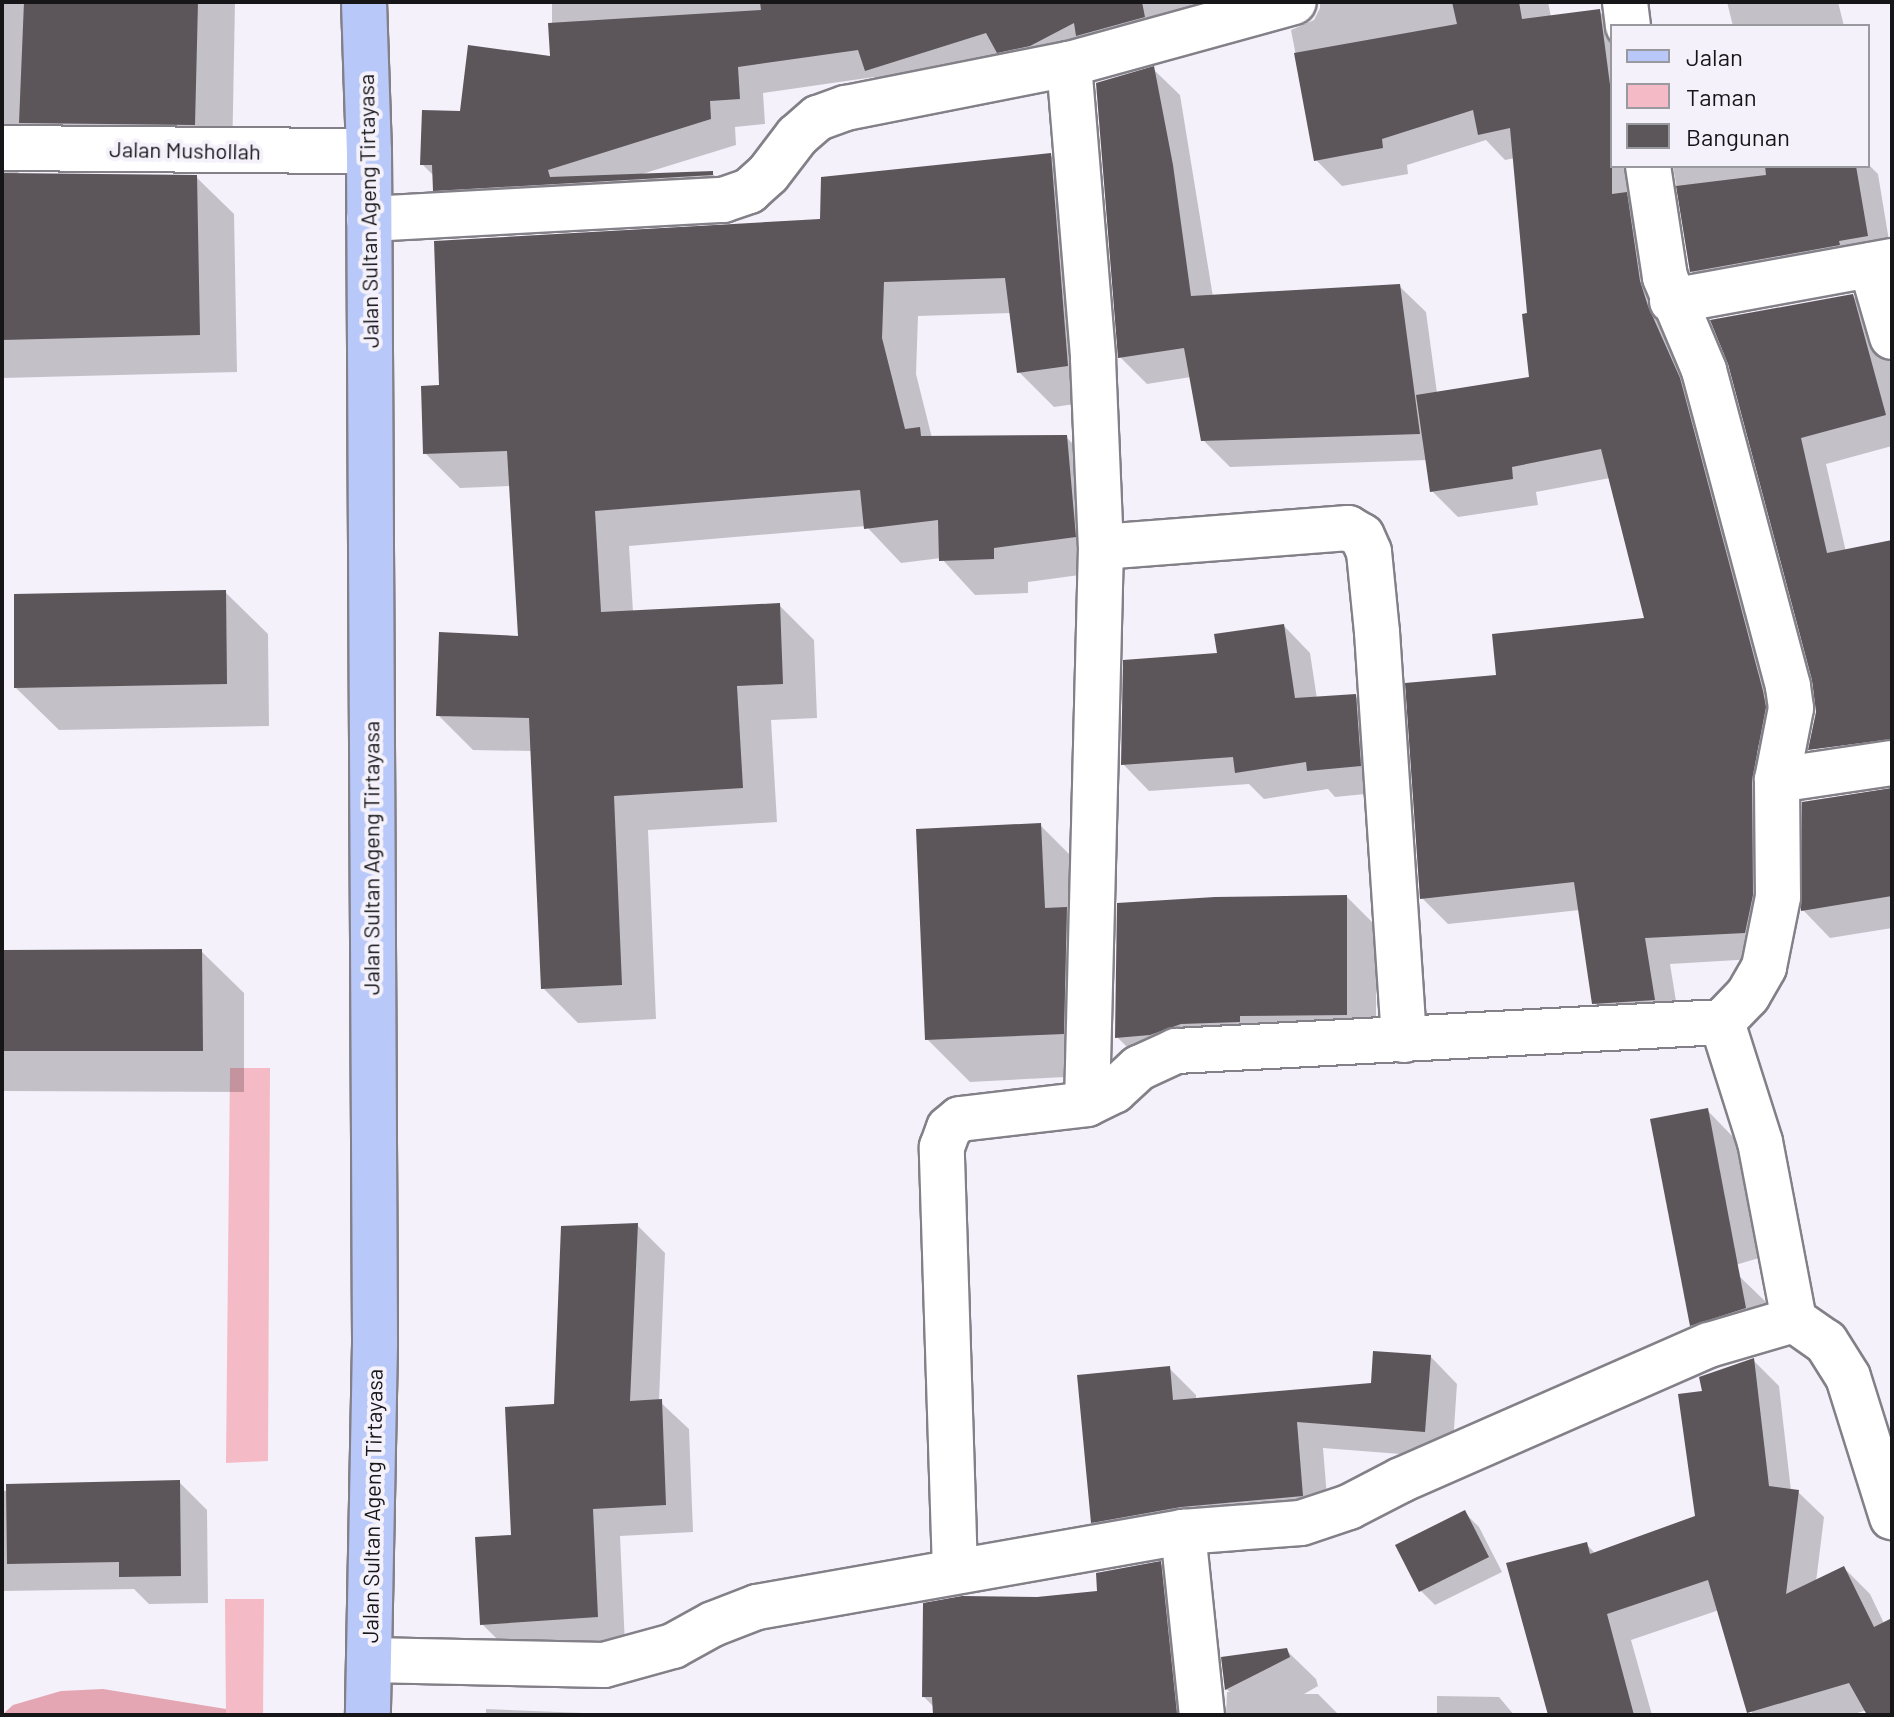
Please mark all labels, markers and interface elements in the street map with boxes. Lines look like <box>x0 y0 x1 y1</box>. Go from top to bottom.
legend <box>1610 24 1870 168</box>
text: Jalan <box>1686 42 1743 71</box>
street label: Jalan Sultan Ageng Tirtayasa <box>352 74 384 348</box>
text: Taman <box>1686 82 1757 111</box>
text: Bangunan <box>1686 122 1790 151</box>
street label: Jalan Mushollah <box>109 135 261 165</box>
street label: Jalan Sultan Ageng Tirtayasa <box>358 721 384 995</box>
street label: Jalan Sultan Ageng Tirtayasa <box>356 1369 388 1643</box>

